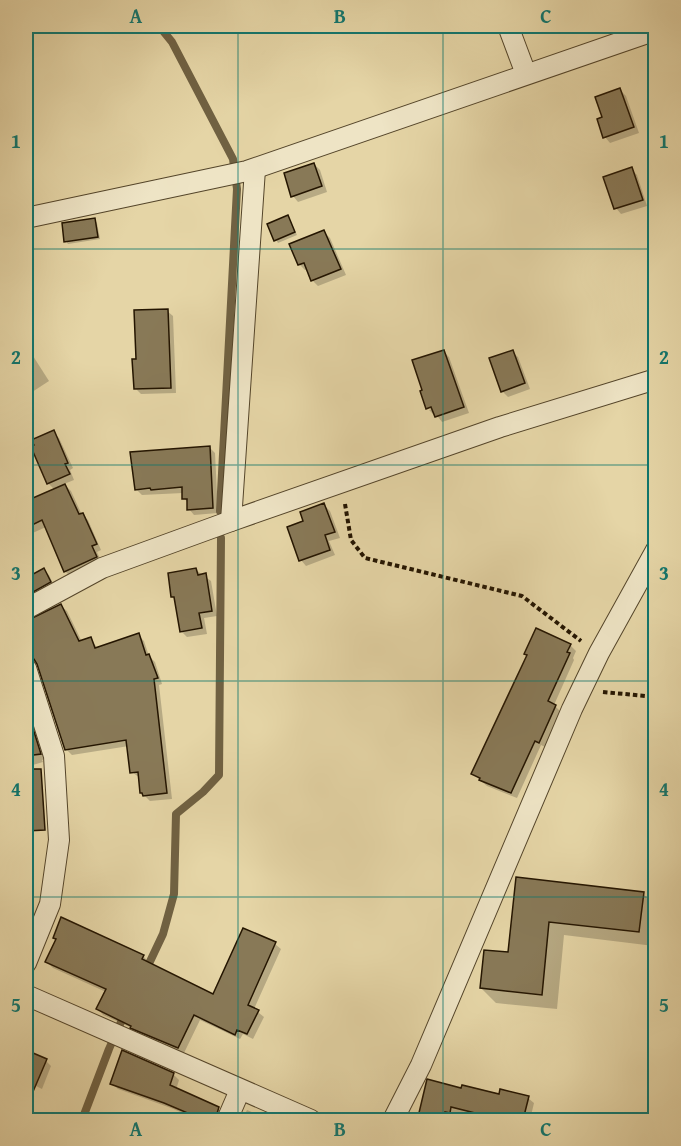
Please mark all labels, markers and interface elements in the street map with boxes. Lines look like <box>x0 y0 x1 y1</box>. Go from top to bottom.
text: A <box>130 1 143 30</box>
text: B <box>334 1 346 30</box>
text: C <box>540 1 552 30</box>
text: 1 <box>11 126 21 155</box>
text: 1 <box>659 126 669 155</box>
text: 2 <box>11 342 21 371</box>
text: 2 <box>659 342 669 371</box>
text: 3 <box>11 558 21 587</box>
text: 3 <box>659 558 669 587</box>
text: 4 <box>11 774 21 803</box>
text: 4 <box>659 774 669 803</box>
text: 5 <box>11 990 21 1019</box>
text: 5 <box>659 990 669 1019</box>
text: A <box>130 1114 143 1143</box>
text: B <box>334 1114 346 1143</box>
text: C <box>540 1114 552 1143</box>

